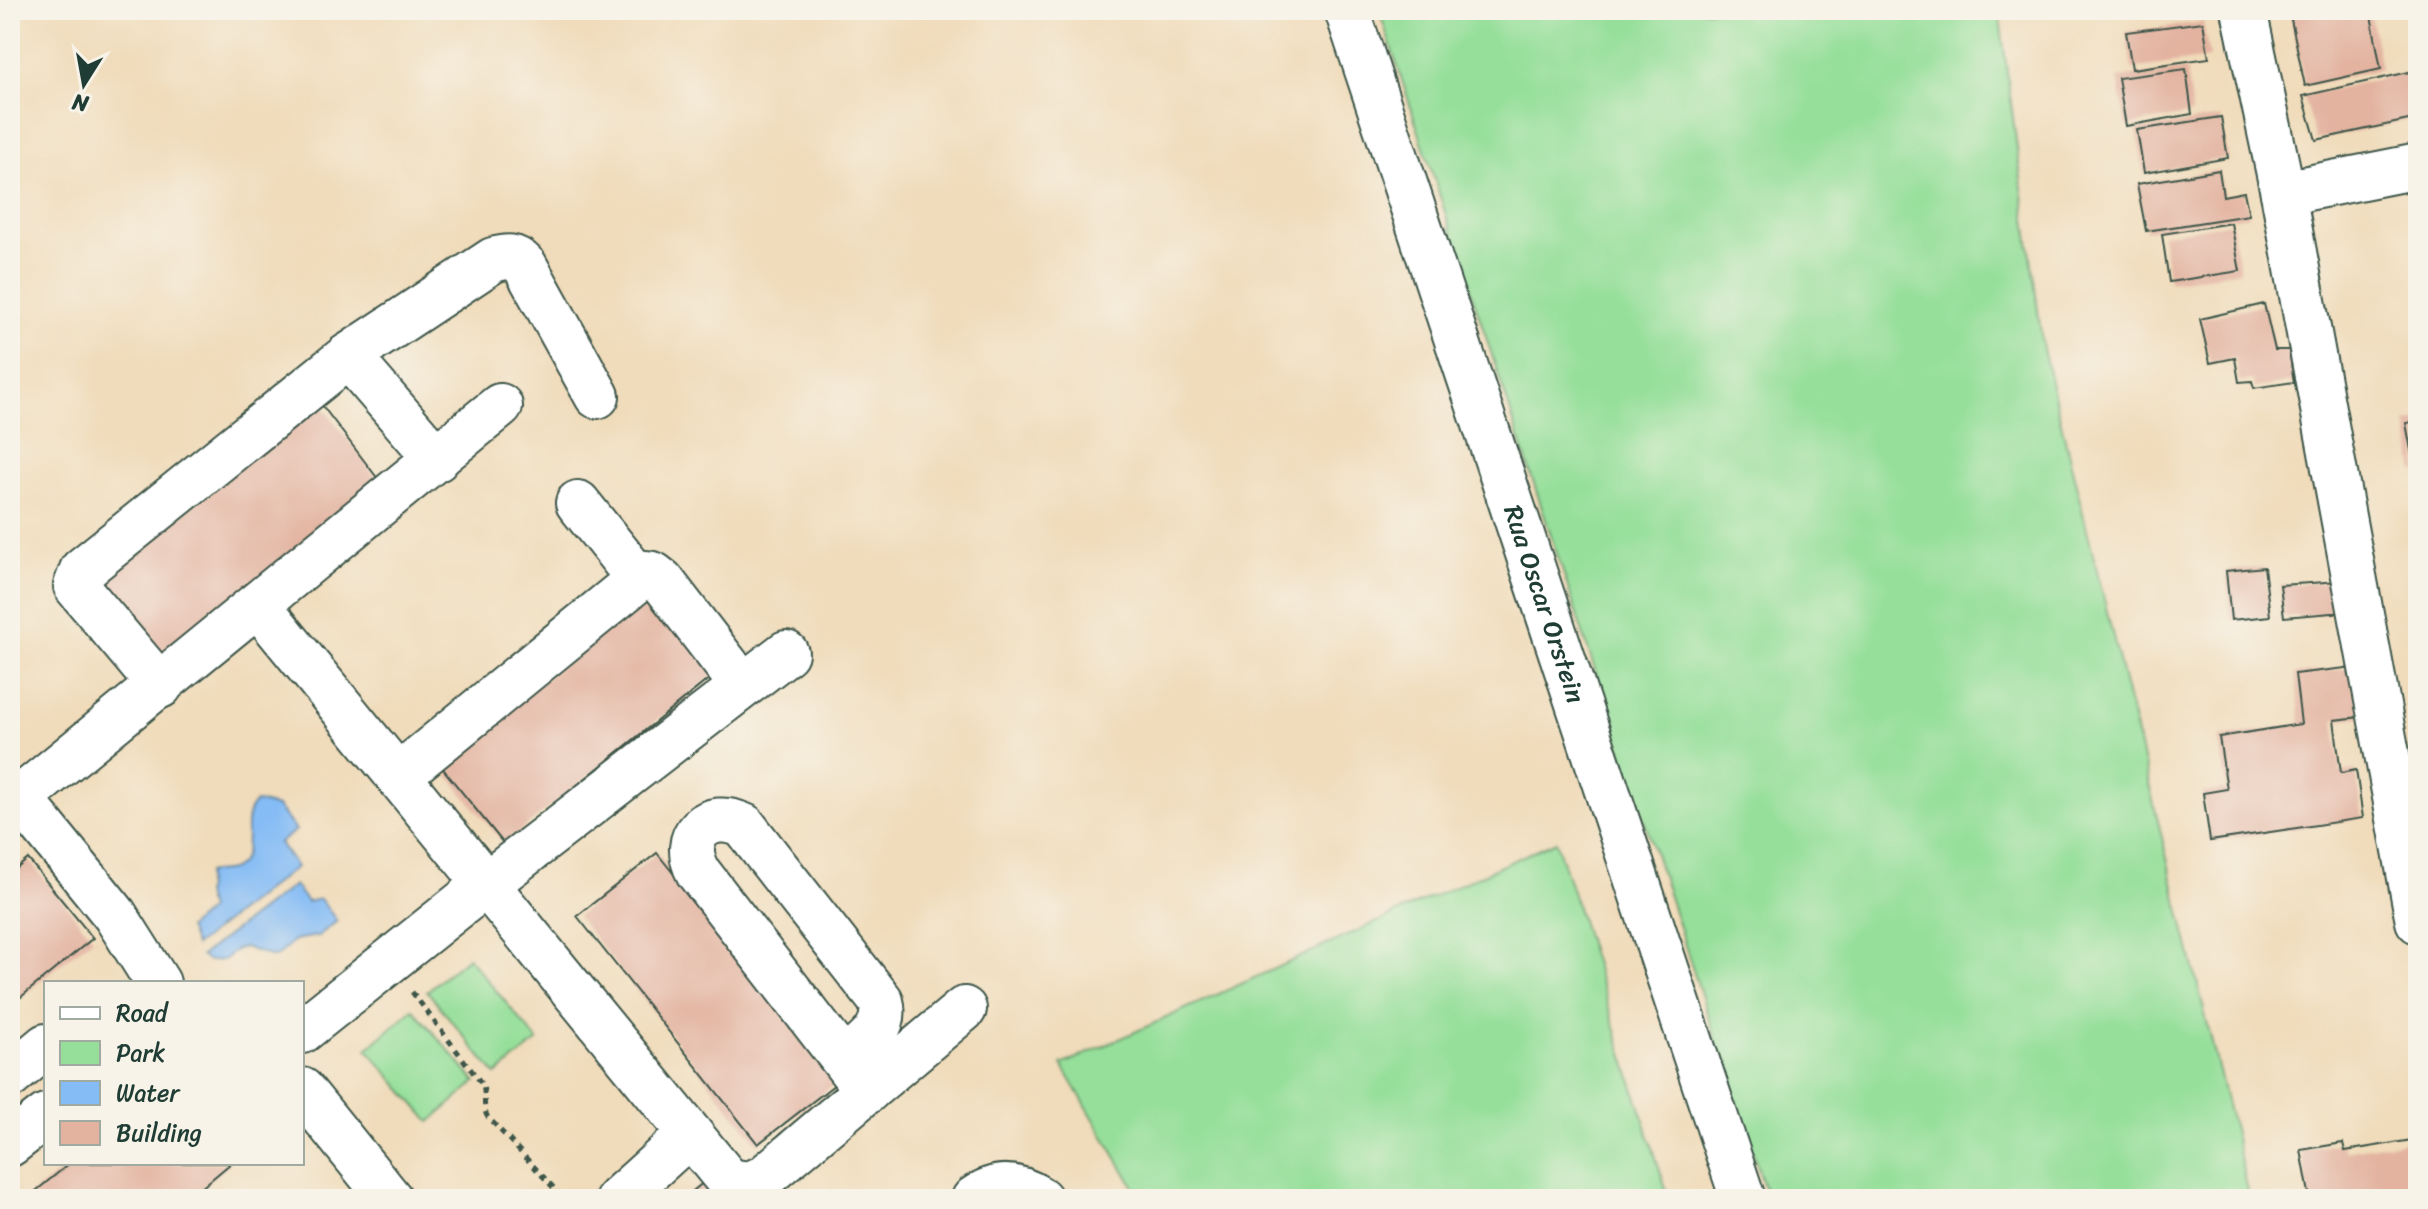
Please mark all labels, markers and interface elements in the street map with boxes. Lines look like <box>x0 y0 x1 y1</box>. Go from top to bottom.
north arrow <box>44 44 124 124</box>
text: N <box>68 82 92 124</box>
street label: Rua Oscar Orstein <box>1490 499 1599 709</box>
legend <box>44 981 304 1165</box>
text: Road <box>116 992 170 1034</box>
text: Park <box>116 1032 165 1074</box>
text: Water <box>116 1072 181 1114</box>
text: Building <box>116 1112 202 1154</box>

